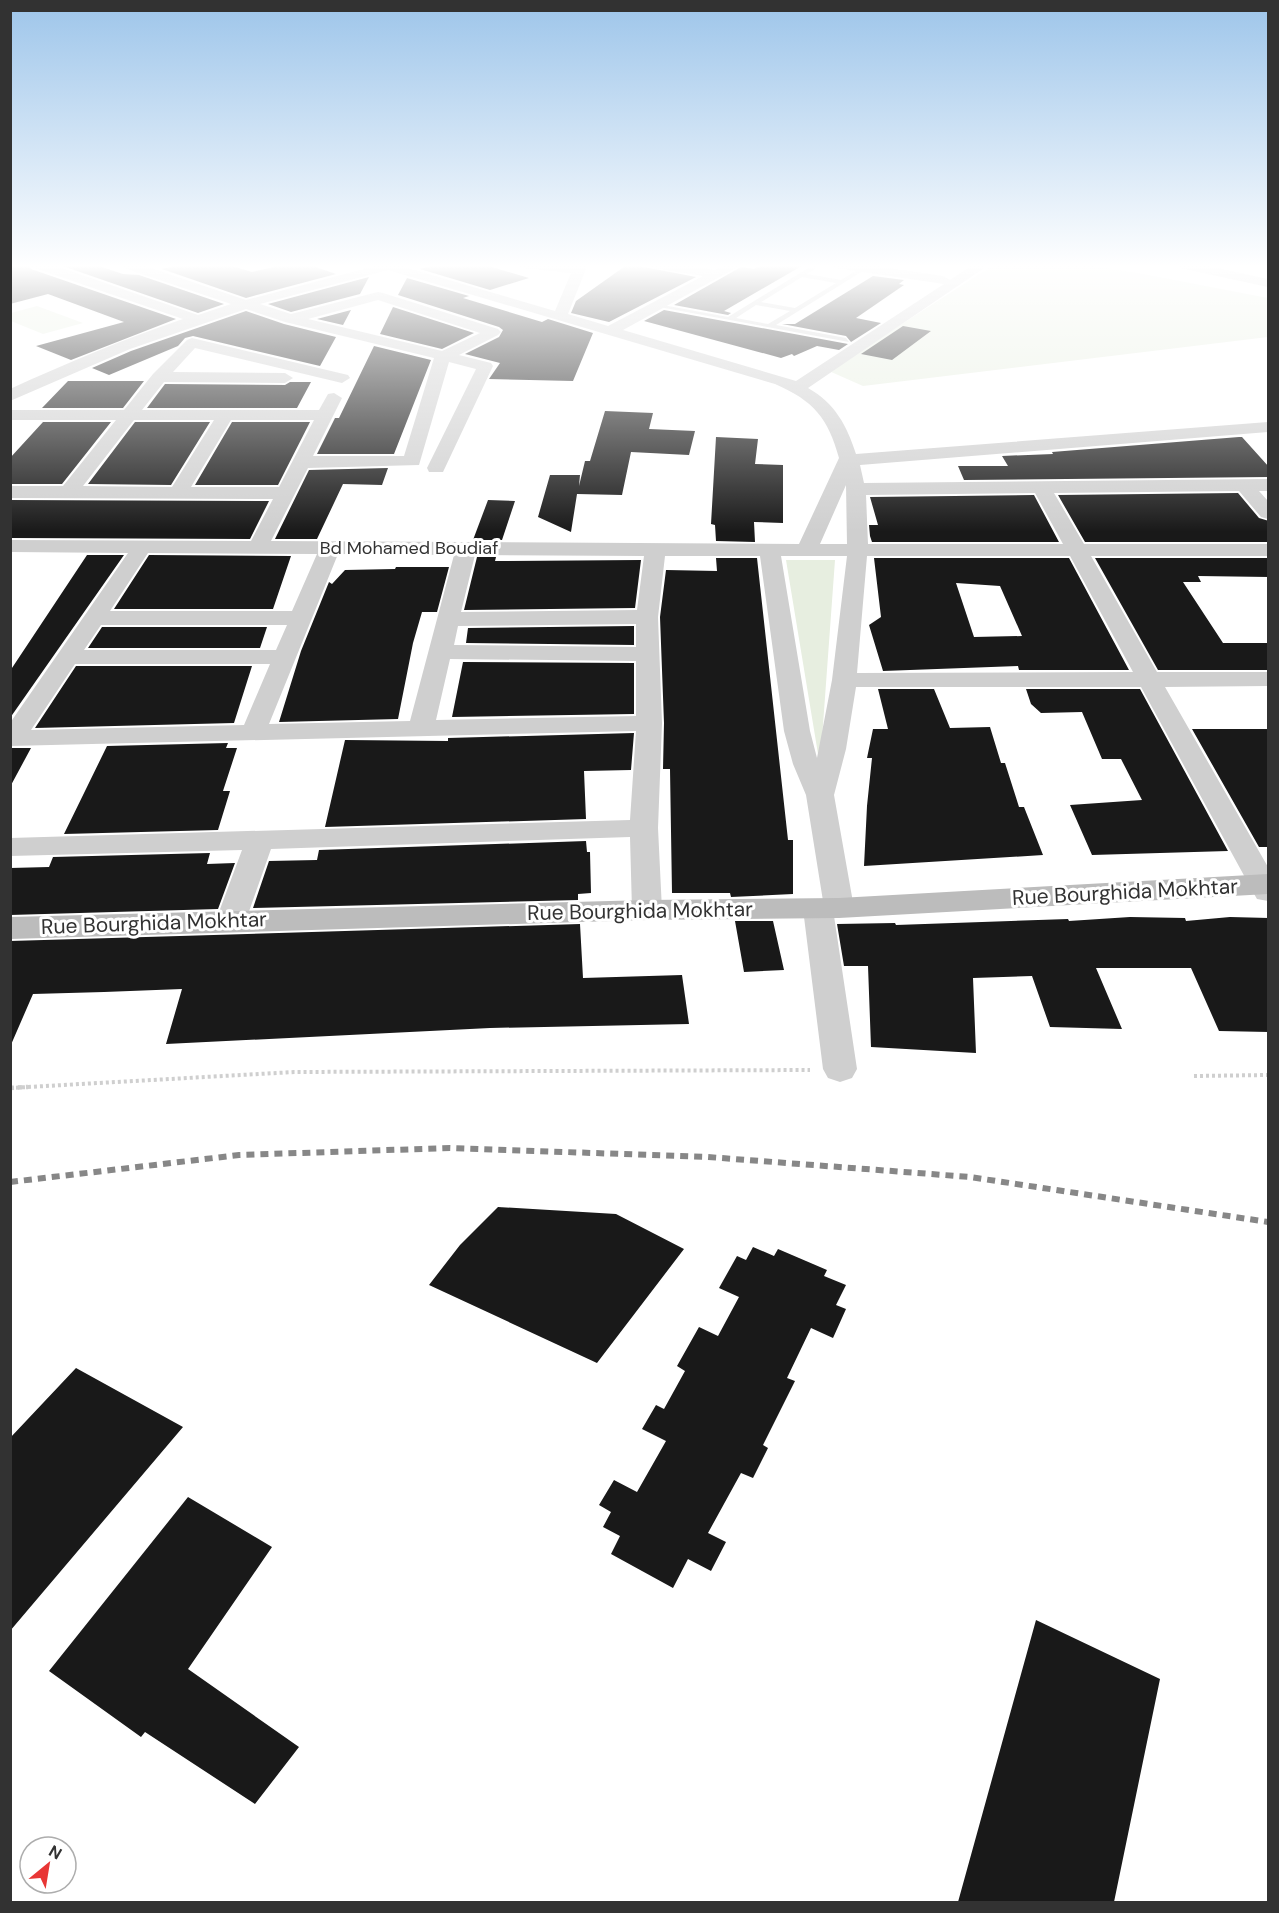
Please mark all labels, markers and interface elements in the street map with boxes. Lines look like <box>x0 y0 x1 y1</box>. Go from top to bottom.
street label: Bd Mohamed Boudiaf <box>320 536 498 560</box>
street label: Rue Bourghida Mokhtar <box>1011 872 1239 912</box>
street label: Rue Bourghida Mokhtar <box>527 895 753 927</box>
street label: Rue Bourghida Mokhtar <box>41 905 268 941</box>
north arrow <box>18 1835 78 1895</box>
text: N <box>45 1840 66 1864</box>

